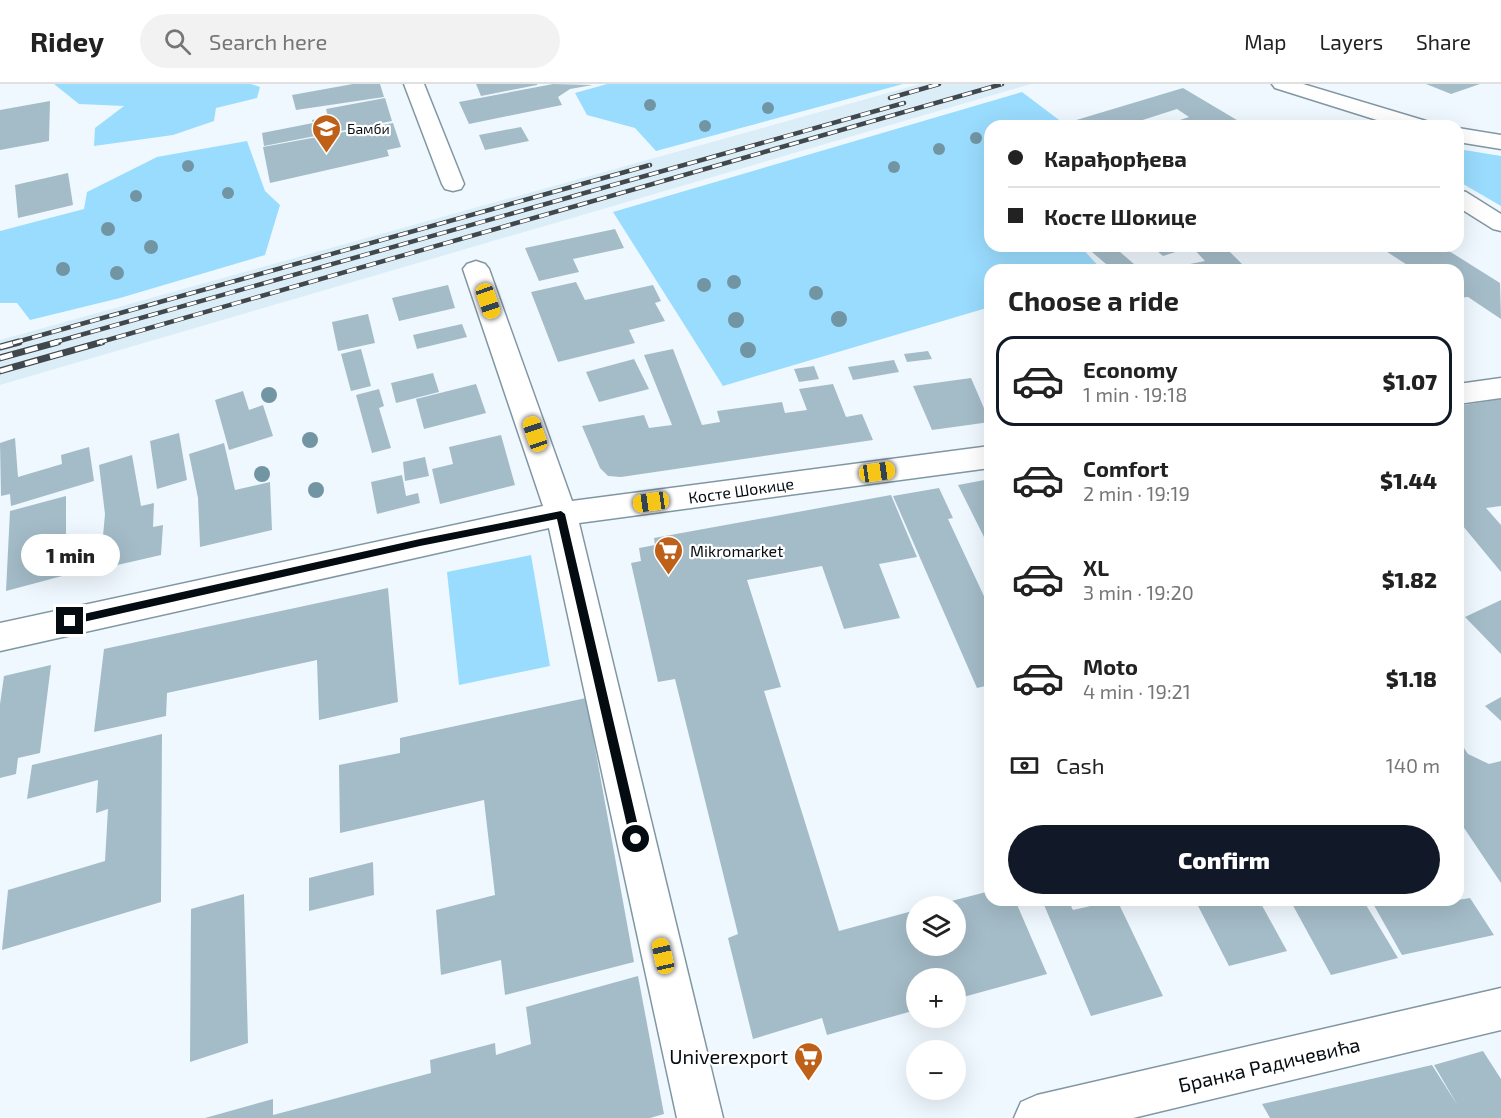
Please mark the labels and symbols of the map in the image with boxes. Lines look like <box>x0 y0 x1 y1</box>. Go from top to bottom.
school or university icon: Бамби <box>310 112 342 154</box>
place label: Бамби <box>347 120 390 137</box>
car <box>474 281 502 321</box>
car <box>521 414 549 454</box>
car <box>858 461 896 483</box>
street label: Косте Шокице <box>687 473 795 507</box>
car <box>632 491 670 513</box>
callout: 1 min <box>20 534 119 576</box>
supermarket icon: Mikromarket <box>653 534 685 576</box>
place label: Mikromarket <box>690 541 783 560</box>
route end <box>56 607 83 634</box>
route start <box>622 825 649 852</box>
car <box>650 936 676 976</box>
street label: Бранка Радичевића <box>1176 1031 1362 1097</box>
supermarket icon: Univerexport <box>793 1040 825 1082</box>
place label: Univerexport <box>669 1044 788 1068</box>

